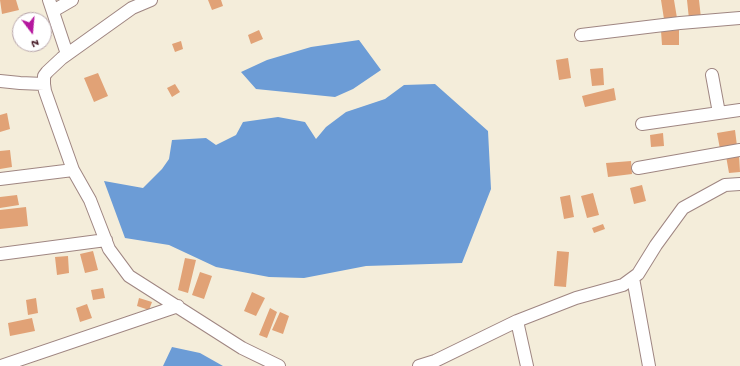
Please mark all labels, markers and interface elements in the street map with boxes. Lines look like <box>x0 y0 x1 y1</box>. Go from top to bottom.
north arrow <box>12 12 52 52</box>
text: N <box>30 36 40 49</box>

